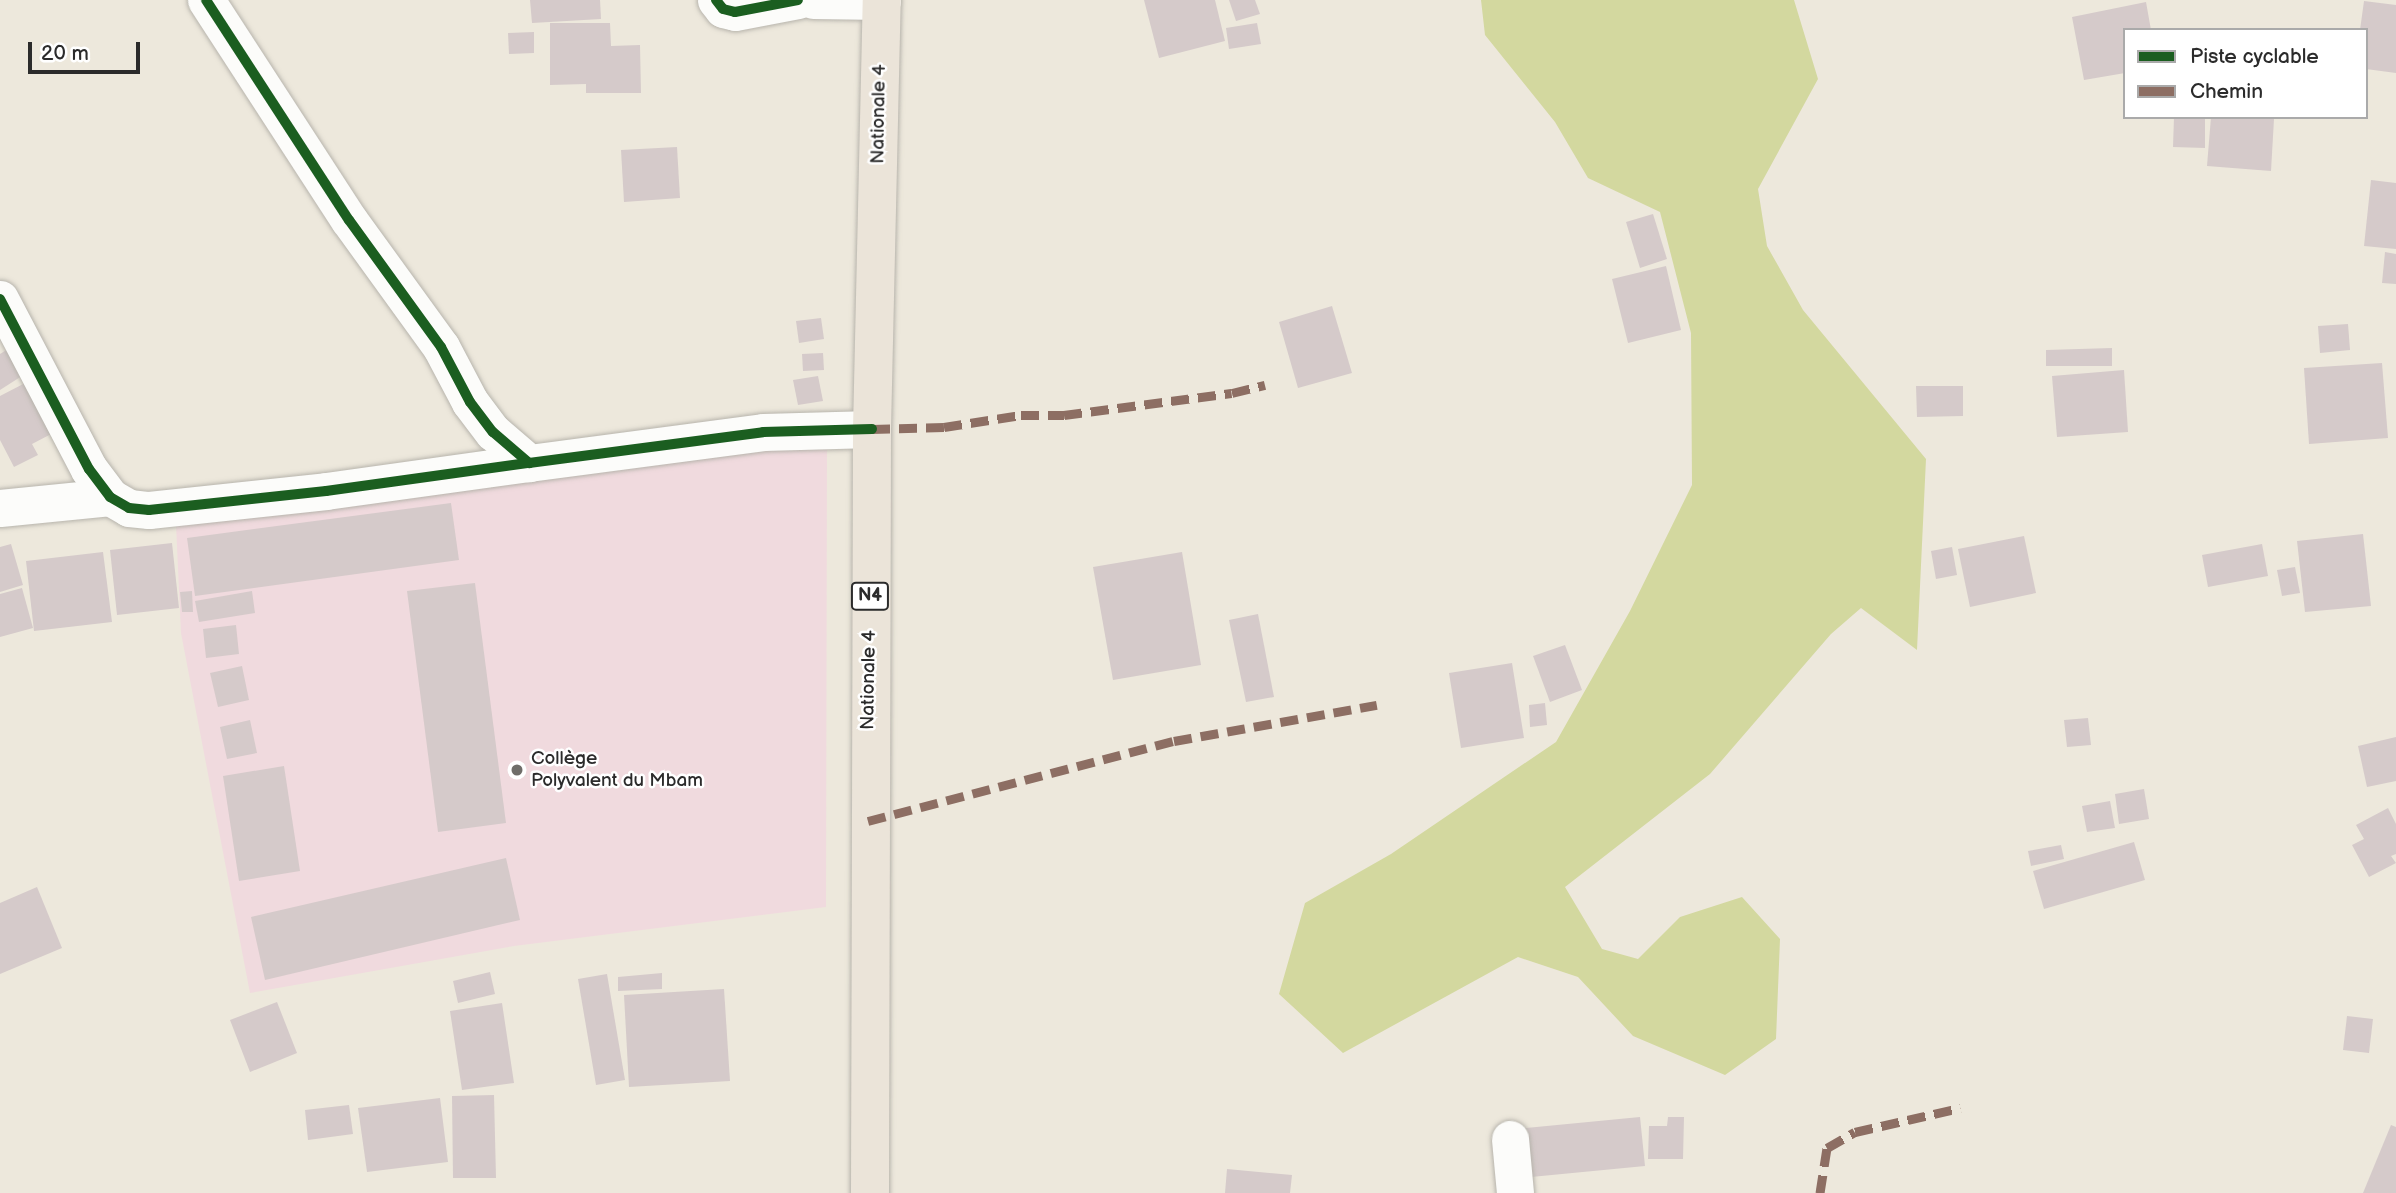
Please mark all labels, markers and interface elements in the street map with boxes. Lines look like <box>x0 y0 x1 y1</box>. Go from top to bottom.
scale bar <box>32 28 144 72</box>
legend <box>2123 28 2368 119</box>
text: 20 m <box>41 41 89 66</box>
text: Piste cyclable <box>2190 44 2319 69</box>
street label: Nationale 4 <box>867 64 891 164</box>
text: Chemin <box>2190 79 2263 104</box>
road number: N4 <box>851 582 889 610</box>
street label: Nationale 4 <box>857 630 881 730</box>
place label: Collège Polyvalent du Mbam <box>531 748 703 792</box>
marker: Collège Polyvalent du Mbam <box>509 762 525 778</box>

